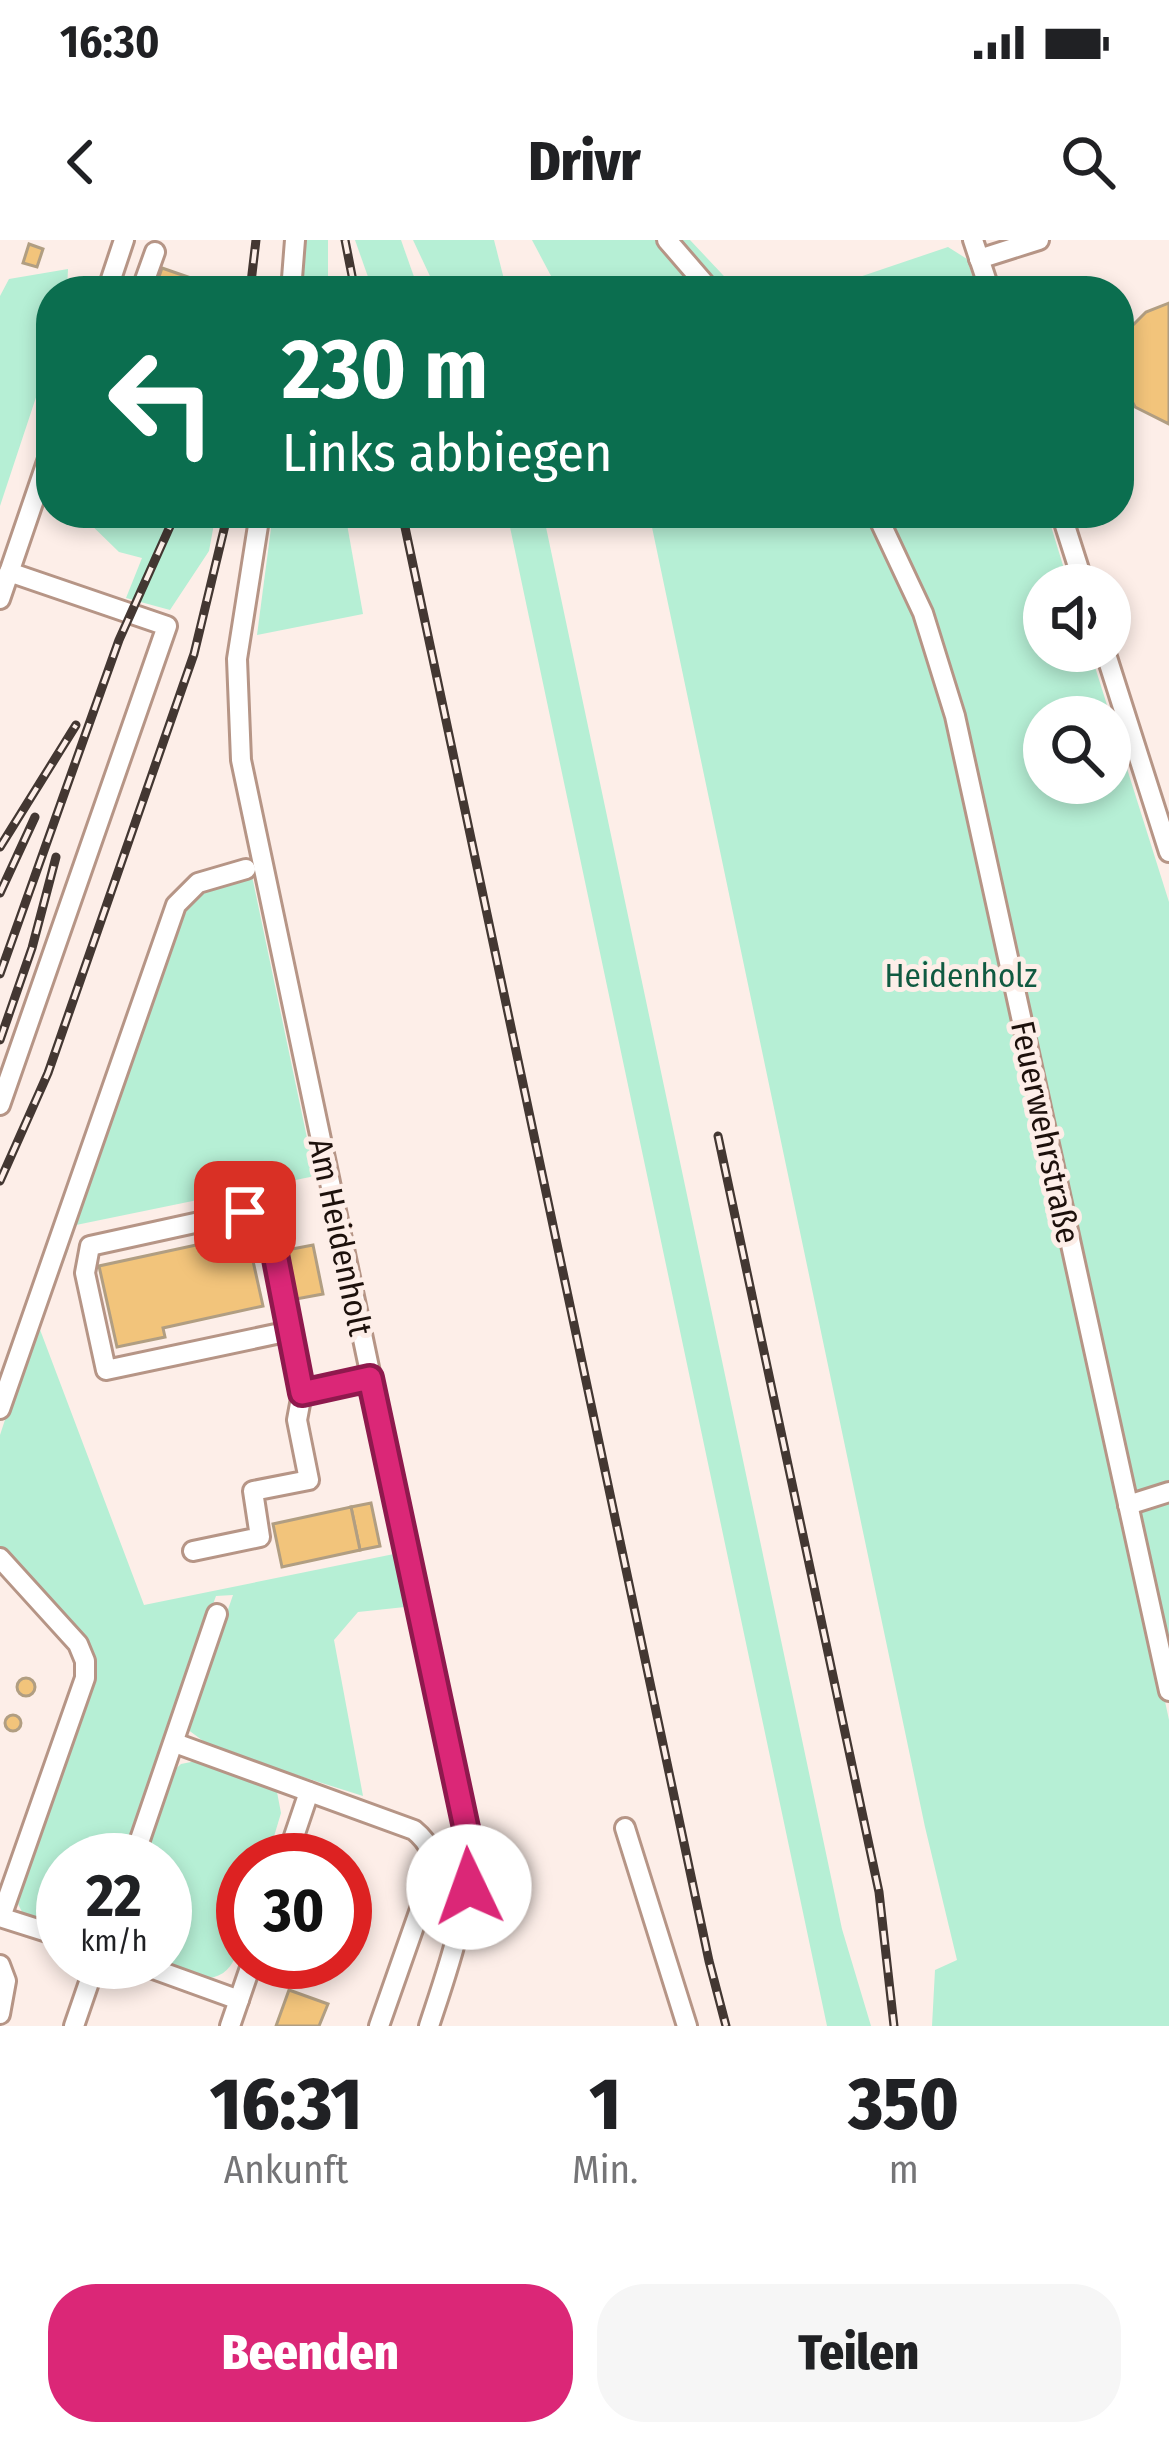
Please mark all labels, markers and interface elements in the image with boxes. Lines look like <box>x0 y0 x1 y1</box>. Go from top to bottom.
text: 16:30 <box>60 15 159 69</box>
icon: back <box>48 129 114 195</box>
icon: search <box>1055 129 1121 195</box>
text: Drivr <box>529 130 641 194</box>
text: 230 m <box>282 319 488 420</box>
icon: left <box>84 324 240 480</box>
text: Links abbiegen <box>282 421 612 485</box>
map controls <box>1023 564 1131 804</box>
button: sound <box>1023 564 1131 672</box>
button: search <box>1023 696 1131 804</box>
park label: Heidenholz <box>885 956 1037 996</box>
street label: Feuerwehrstraße <box>1002 1017 1088 1247</box>
street label: Am Heidenholt <box>300 1135 380 1340</box>
pin <box>194 1161 296 1263</box>
icon: arrive <box>212 1179 278 1245</box>
position arrow <box>406 1824 532 1950</box>
speed limit sign: 30 <box>216 1833 372 1989</box>
text: 22 <box>86 1860 142 1932</box>
text: km/h <box>81 1923 147 1959</box>
text: 16:31 <box>210 2062 362 2148</box>
text: 1 <box>590 2062 621 2148</box>
text: 350 <box>848 2062 959 2148</box>
text: Ankunft <box>224 2147 348 2193</box>
text: Min. <box>572 2147 638 2193</box>
text: m <box>889 2147 919 2193</box>
button: Beenden <box>48 2284 573 2422</box>
button: Teilen <box>597 2284 1121 2422</box>

